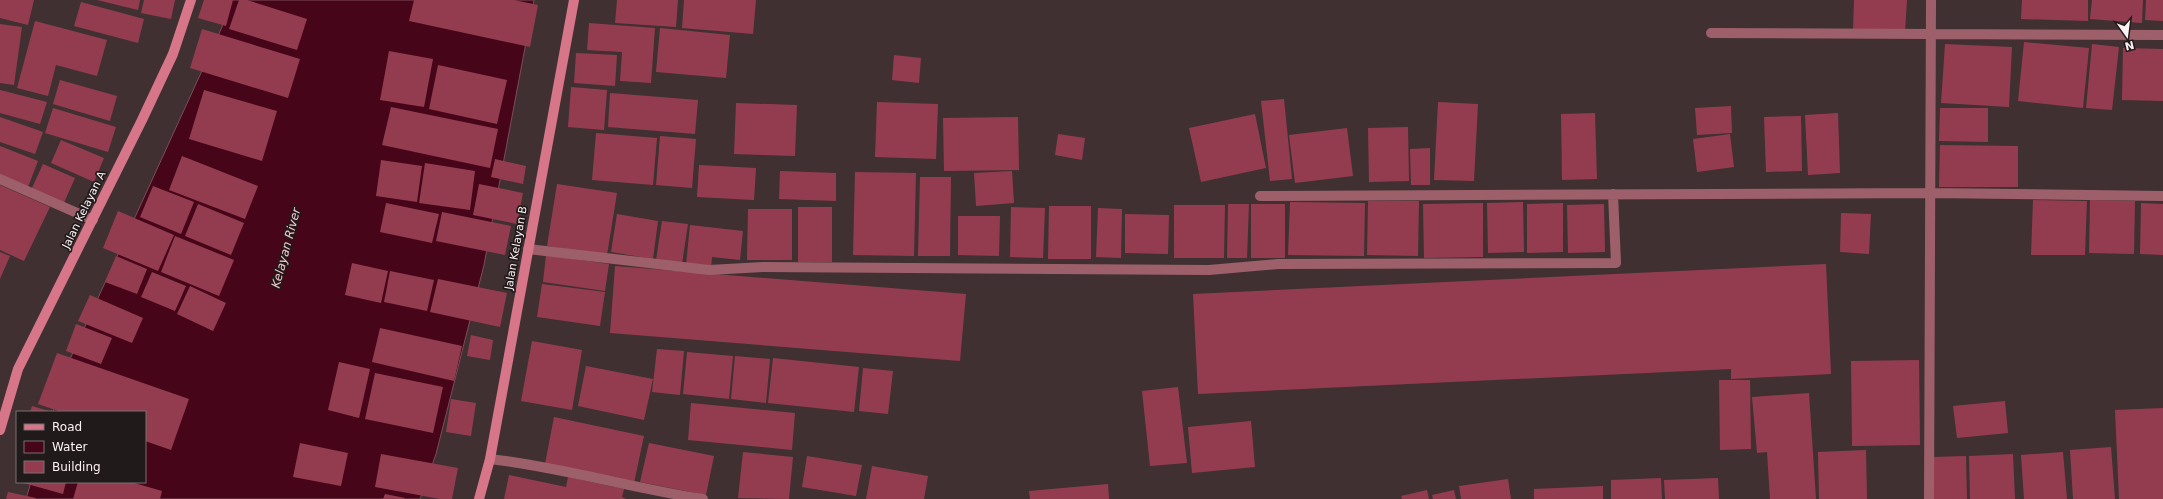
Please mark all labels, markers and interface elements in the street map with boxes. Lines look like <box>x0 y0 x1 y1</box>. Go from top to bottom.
north arrow <box>2107 16 2147 56</box>
text: N <box>2123 38 2135 53</box>
street label: Jalan Kelayan A <box>59 169 109 252</box>
water label: Kelayan River <box>269 205 304 290</box>
street label: Jalan Kelayan B <box>502 205 530 292</box>
legend <box>16 411 146 483</box>
text: Road <box>52 420 82 434</box>
text: Water <box>52 440 88 454</box>
text: Building <box>52 460 101 474</box>

